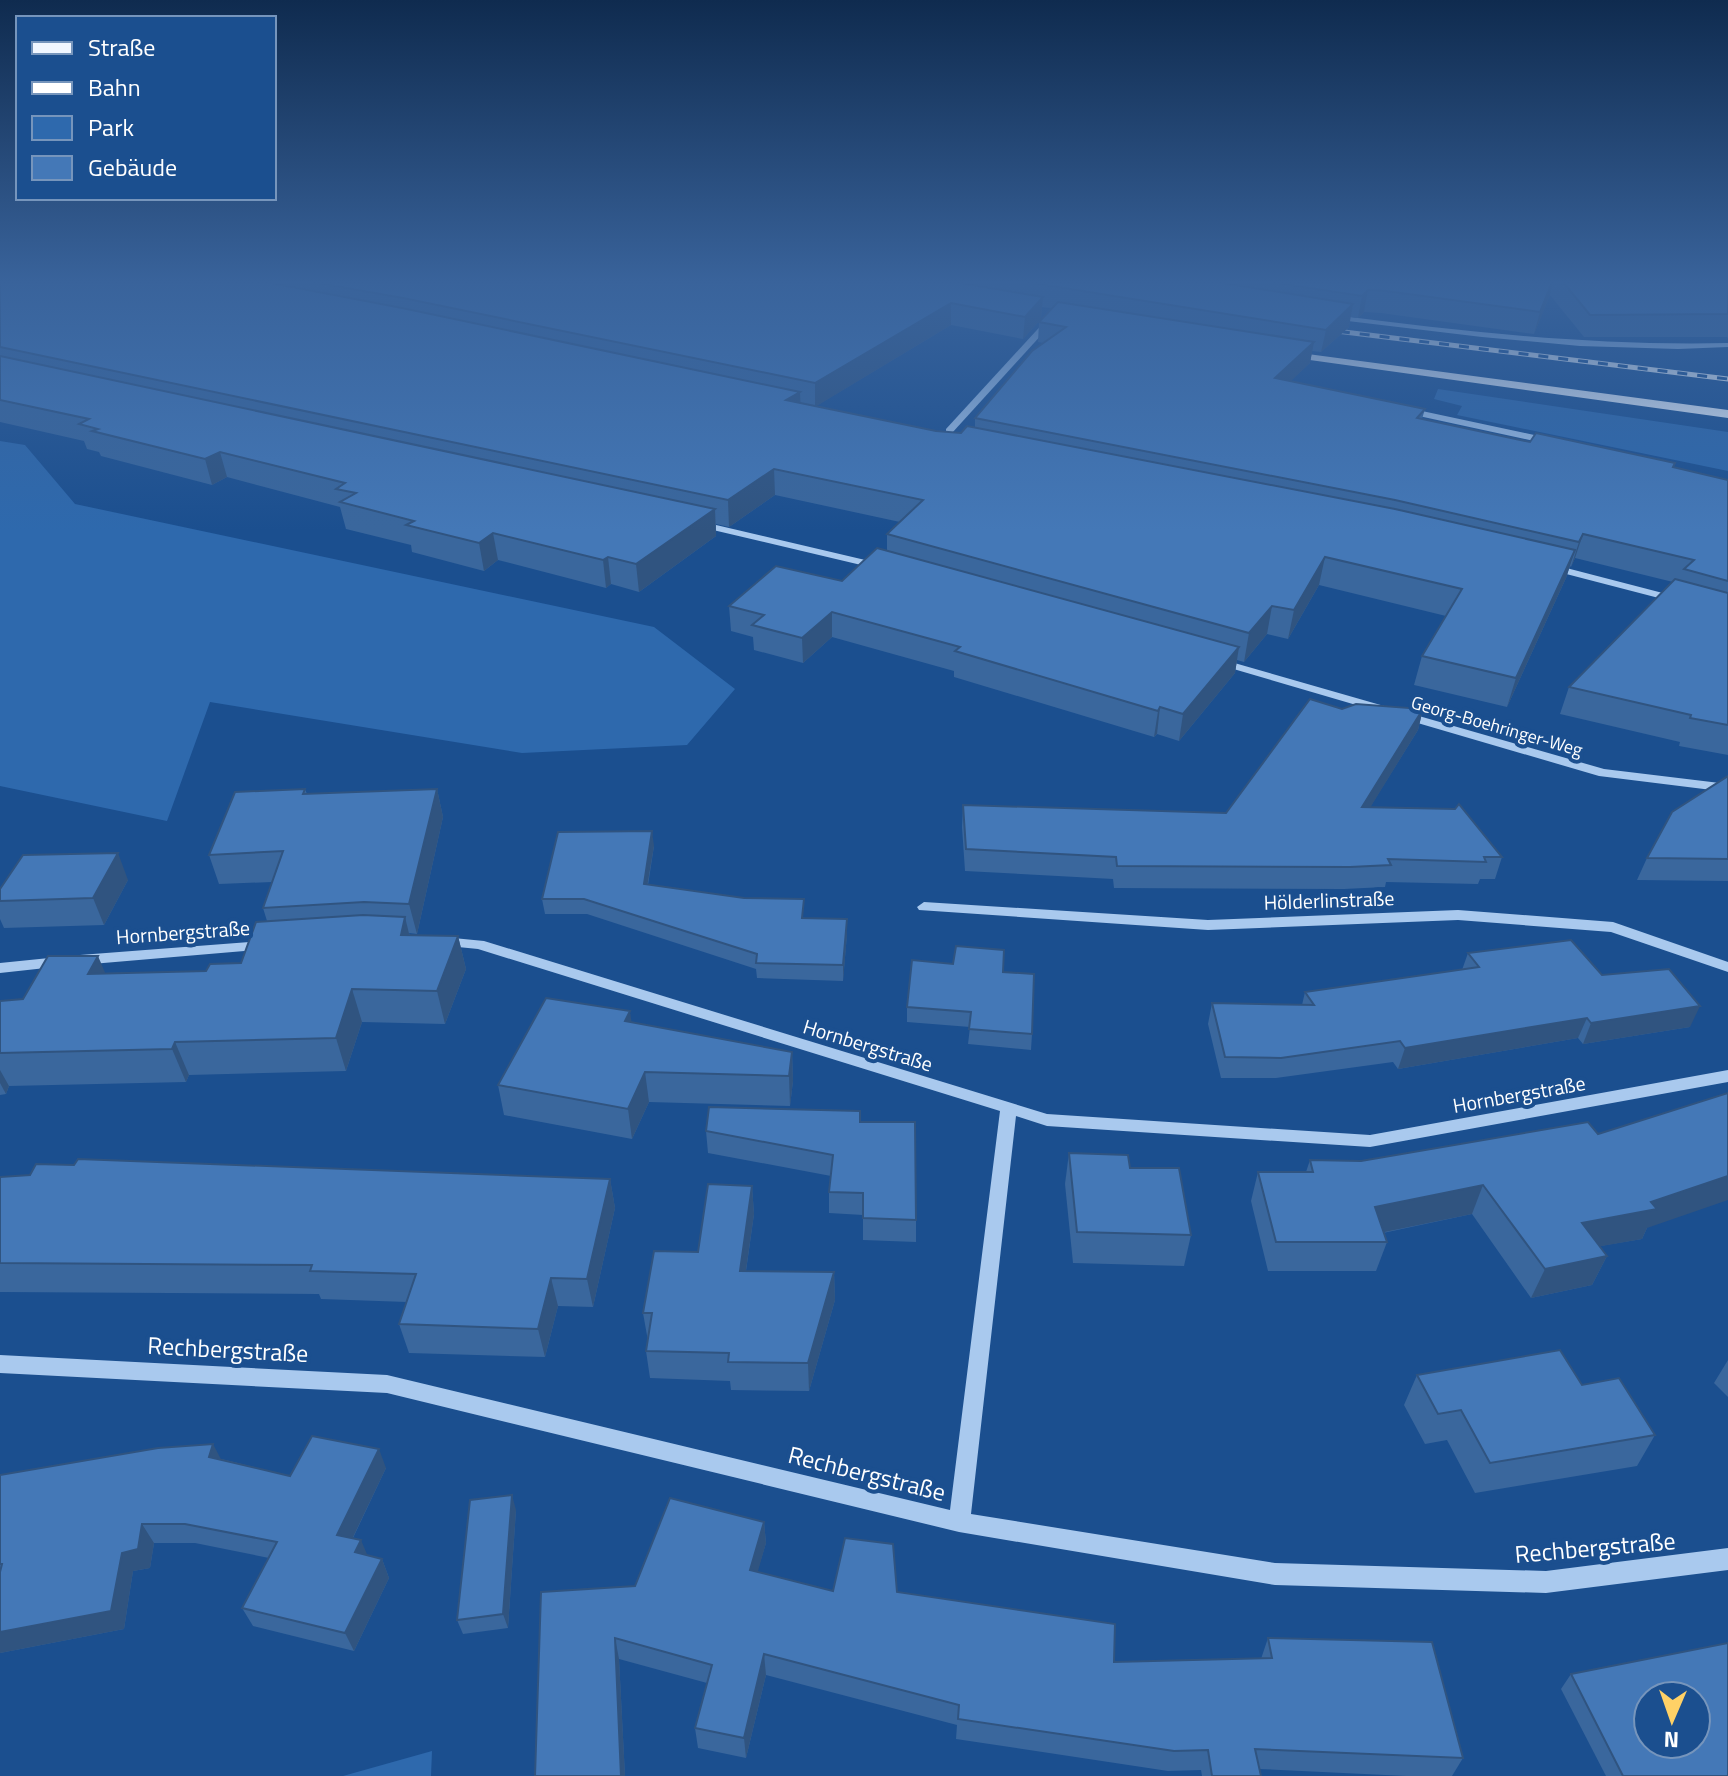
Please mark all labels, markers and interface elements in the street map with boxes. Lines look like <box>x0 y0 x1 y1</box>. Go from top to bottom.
legend <box>16 16 276 200</box>
text: Straße <box>88 29 155 65</box>
text: Bahn <box>88 69 141 105</box>
text: Park <box>88 109 134 145</box>
text: Gebäude <box>88 149 177 185</box>
street label: Georg-Boehringer-Weg <box>1408 689 1586 763</box>
street label: Hölderlinstraße <box>1263 882 1395 918</box>
street label: Hornbergstraße <box>115 912 251 952</box>
street label: Hornbergstraße <box>799 1011 937 1079</box>
street label: Hornbergstraße <box>1450 1067 1588 1121</box>
street label: Rechbergstraße <box>147 1327 309 1371</box>
street label: Rechbergstraße <box>784 1436 950 1510</box>
street label: Rechbergstraße <box>1513 1522 1677 1572</box>
north arrow <box>1632 1680 1712 1760</box>
text: N <box>1663 1723 1680 1757</box>

